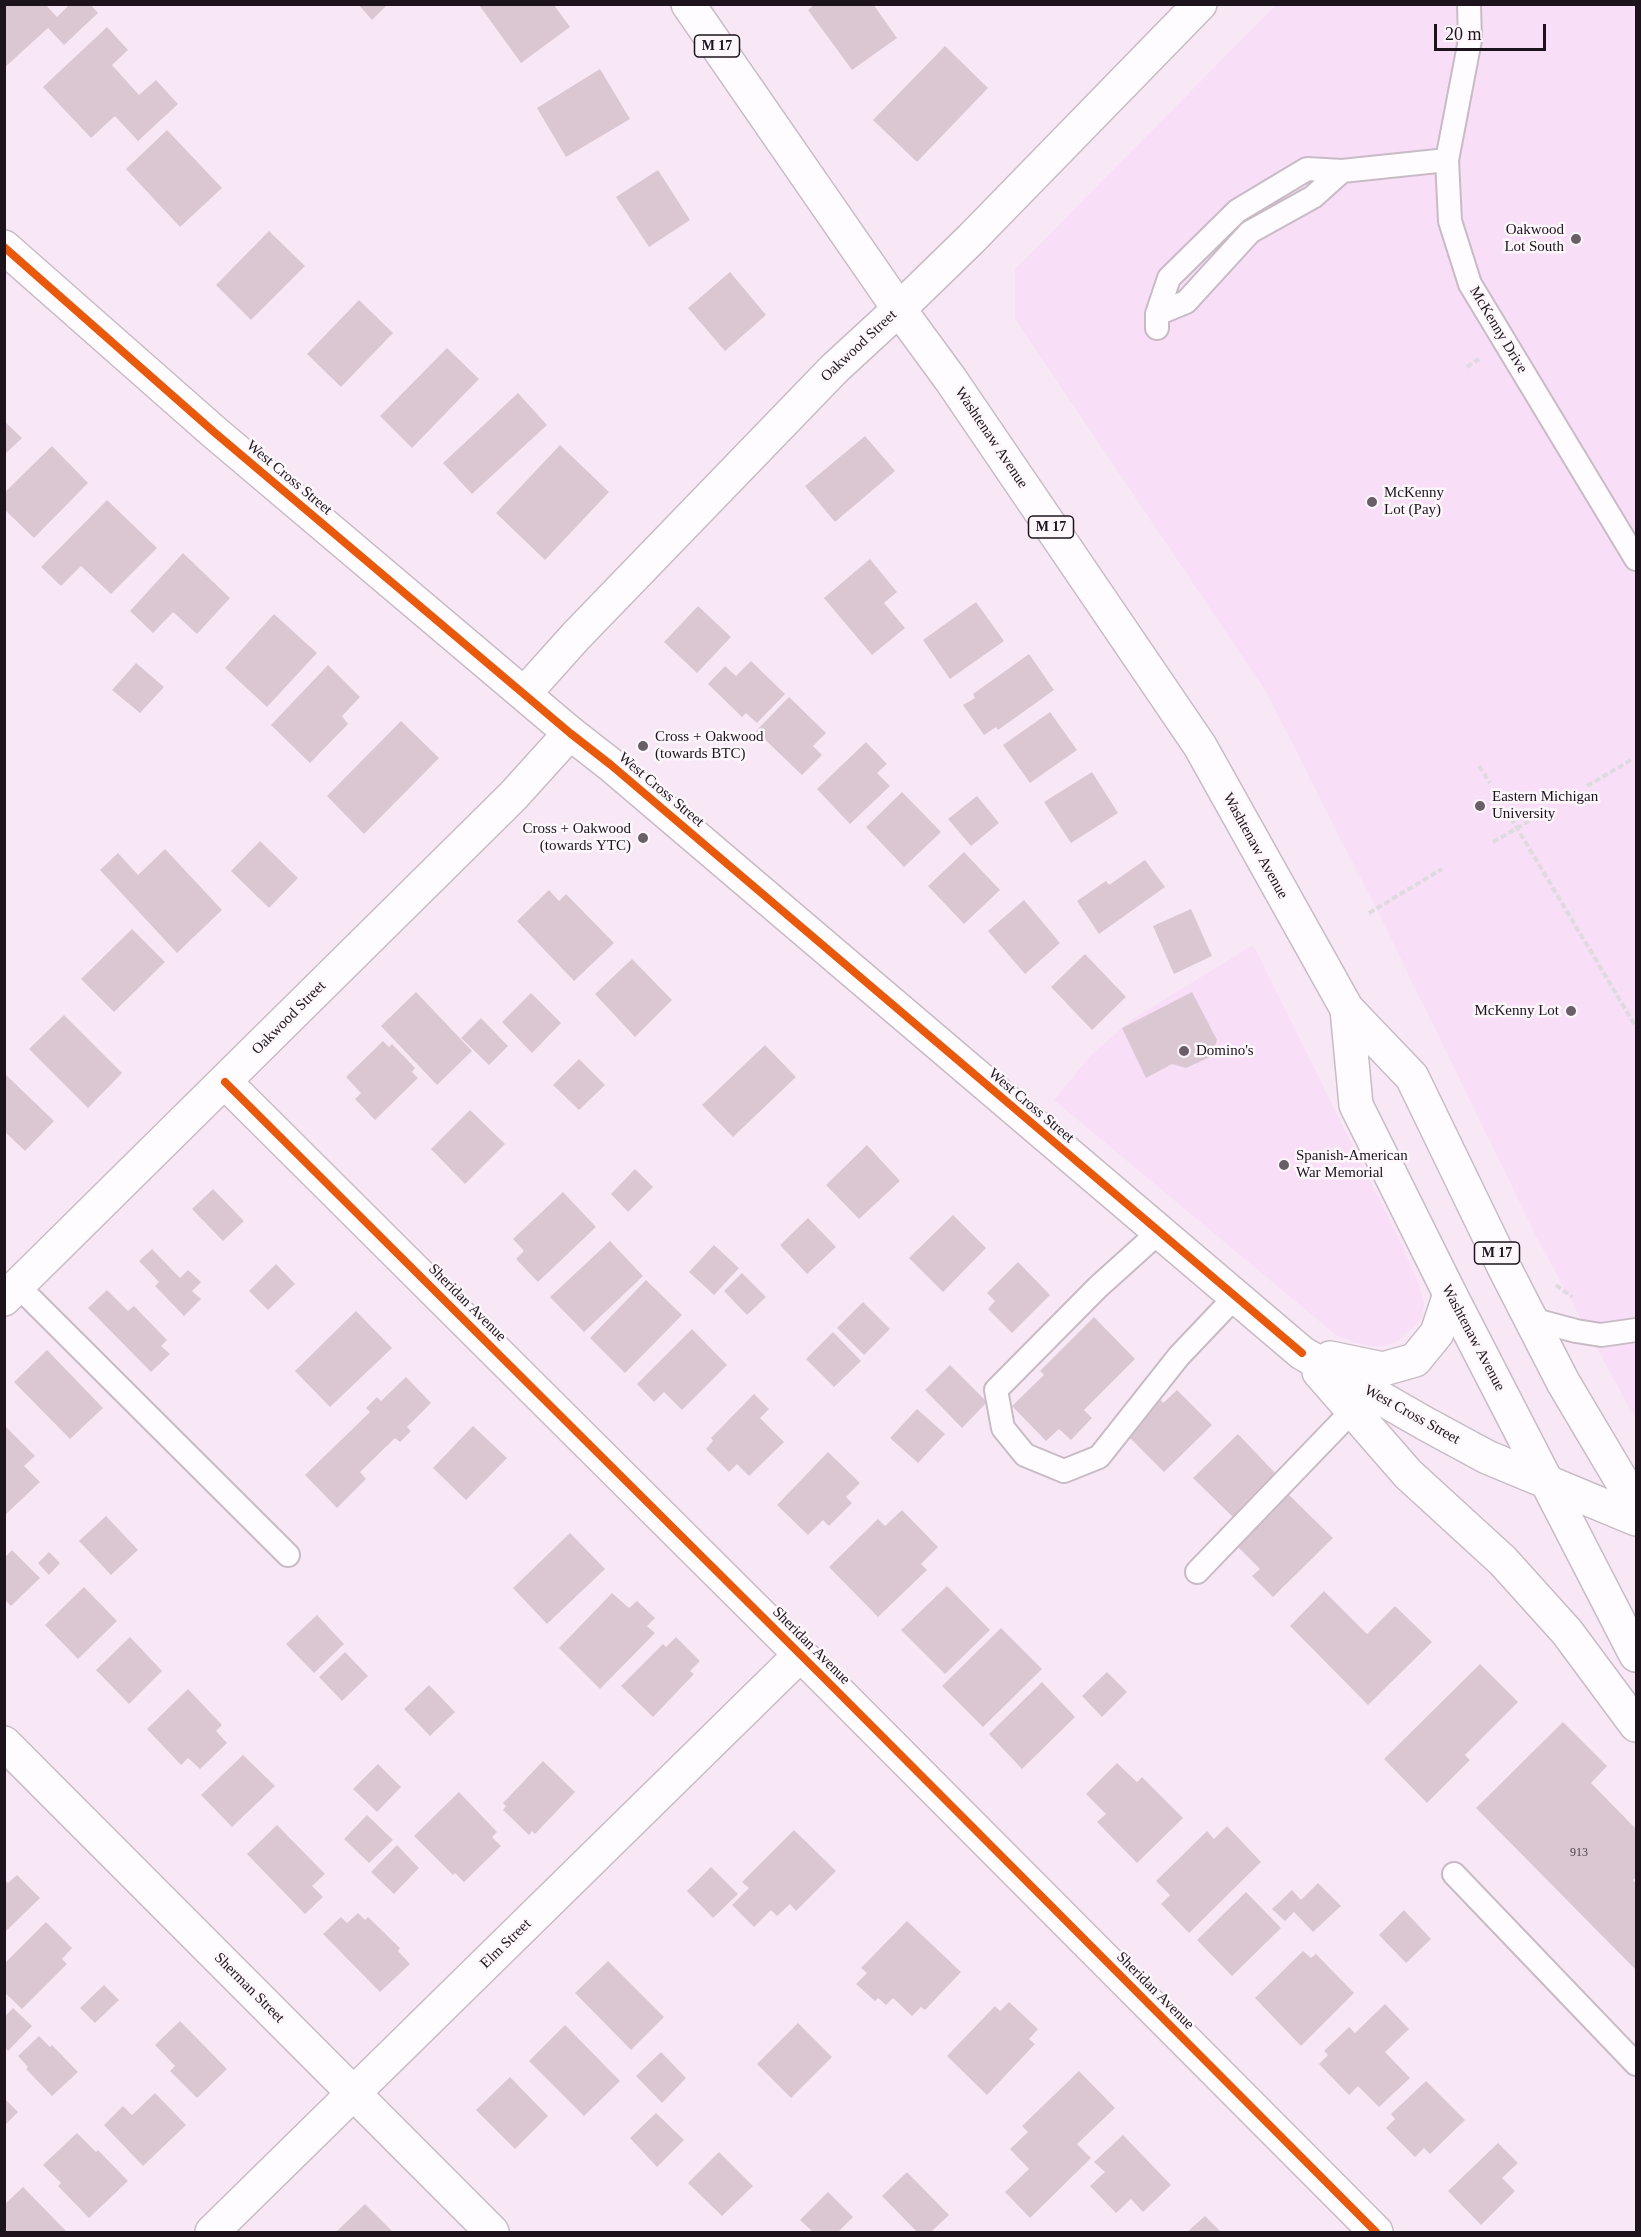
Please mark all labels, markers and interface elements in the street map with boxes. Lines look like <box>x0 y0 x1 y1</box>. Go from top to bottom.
scale bar <box>1437 12 1550 50</box>
text: 20 m <box>1445 24 1482 44</box>
road number: M 17 <box>694 35 740 57</box>
place label: Oakwood Lot South <box>1504 221 1564 256</box>
marker: Oakwood Lot South <box>1569 232 1583 246</box>
street label: McKenny Drive <box>1465 283 1531 377</box>
street label: Oakwood Street <box>817 306 901 386</box>
street label: Washtenaw Avenue <box>951 384 1031 492</box>
street label: West Cross Street <box>243 437 335 519</box>
place label: McKenny Lot (Pay) <box>1384 484 1444 519</box>
marker: McKenny Lot (Pay) <box>1365 495 1379 509</box>
road number: M 17 <box>1028 516 1074 538</box>
place label: Cross + Oakwood (towards BTC) <box>655 728 763 763</box>
marker: Cross + Oakwood (towards BTC) <box>636 739 650 753</box>
street label: West Cross Street <box>615 749 707 831</box>
place label: Eastern Michigan University <box>1492 788 1598 823</box>
street label: Washtenaw Avenue <box>1219 790 1291 902</box>
marker: Eastern Michigan University <box>1473 799 1487 813</box>
place label: Cross + Oakwood (towards YTC) <box>523 820 631 855</box>
marker: Cross + Oakwood (towards YTC) <box>636 831 650 845</box>
street label: Oakwood Street <box>248 977 330 1059</box>
place label: McKenny Lot <box>1474 1002 1559 1020</box>
marker: McKenny Lot <box>1564 1004 1578 1018</box>
place label: Domino's <box>1196 1042 1254 1060</box>
marker: Domino's <box>1177 1044 1191 1058</box>
street label: West Cross Street <box>985 1065 1077 1147</box>
place label: Spanish-American War Memorial <box>1296 1147 1408 1182</box>
marker: Spanish-American War Memorial <box>1277 1158 1291 1172</box>
road number: M 17 <box>1474 1242 1520 1264</box>
street label: Sheridan Avenue <box>424 1260 510 1346</box>
street label: Washtenaw Avenue <box>1437 1282 1509 1394</box>
street label: West Cross Street <box>1361 1381 1463 1449</box>
street label: Sheridan Avenue <box>768 1603 854 1689</box>
house number: 913 <box>1570 1846 1588 1860</box>
street label: Elm Street <box>477 1915 535 1973</box>
street label: Sheridan Avenue <box>1112 1948 1198 2034</box>
street label: Sherman Street <box>210 1949 288 2027</box>

